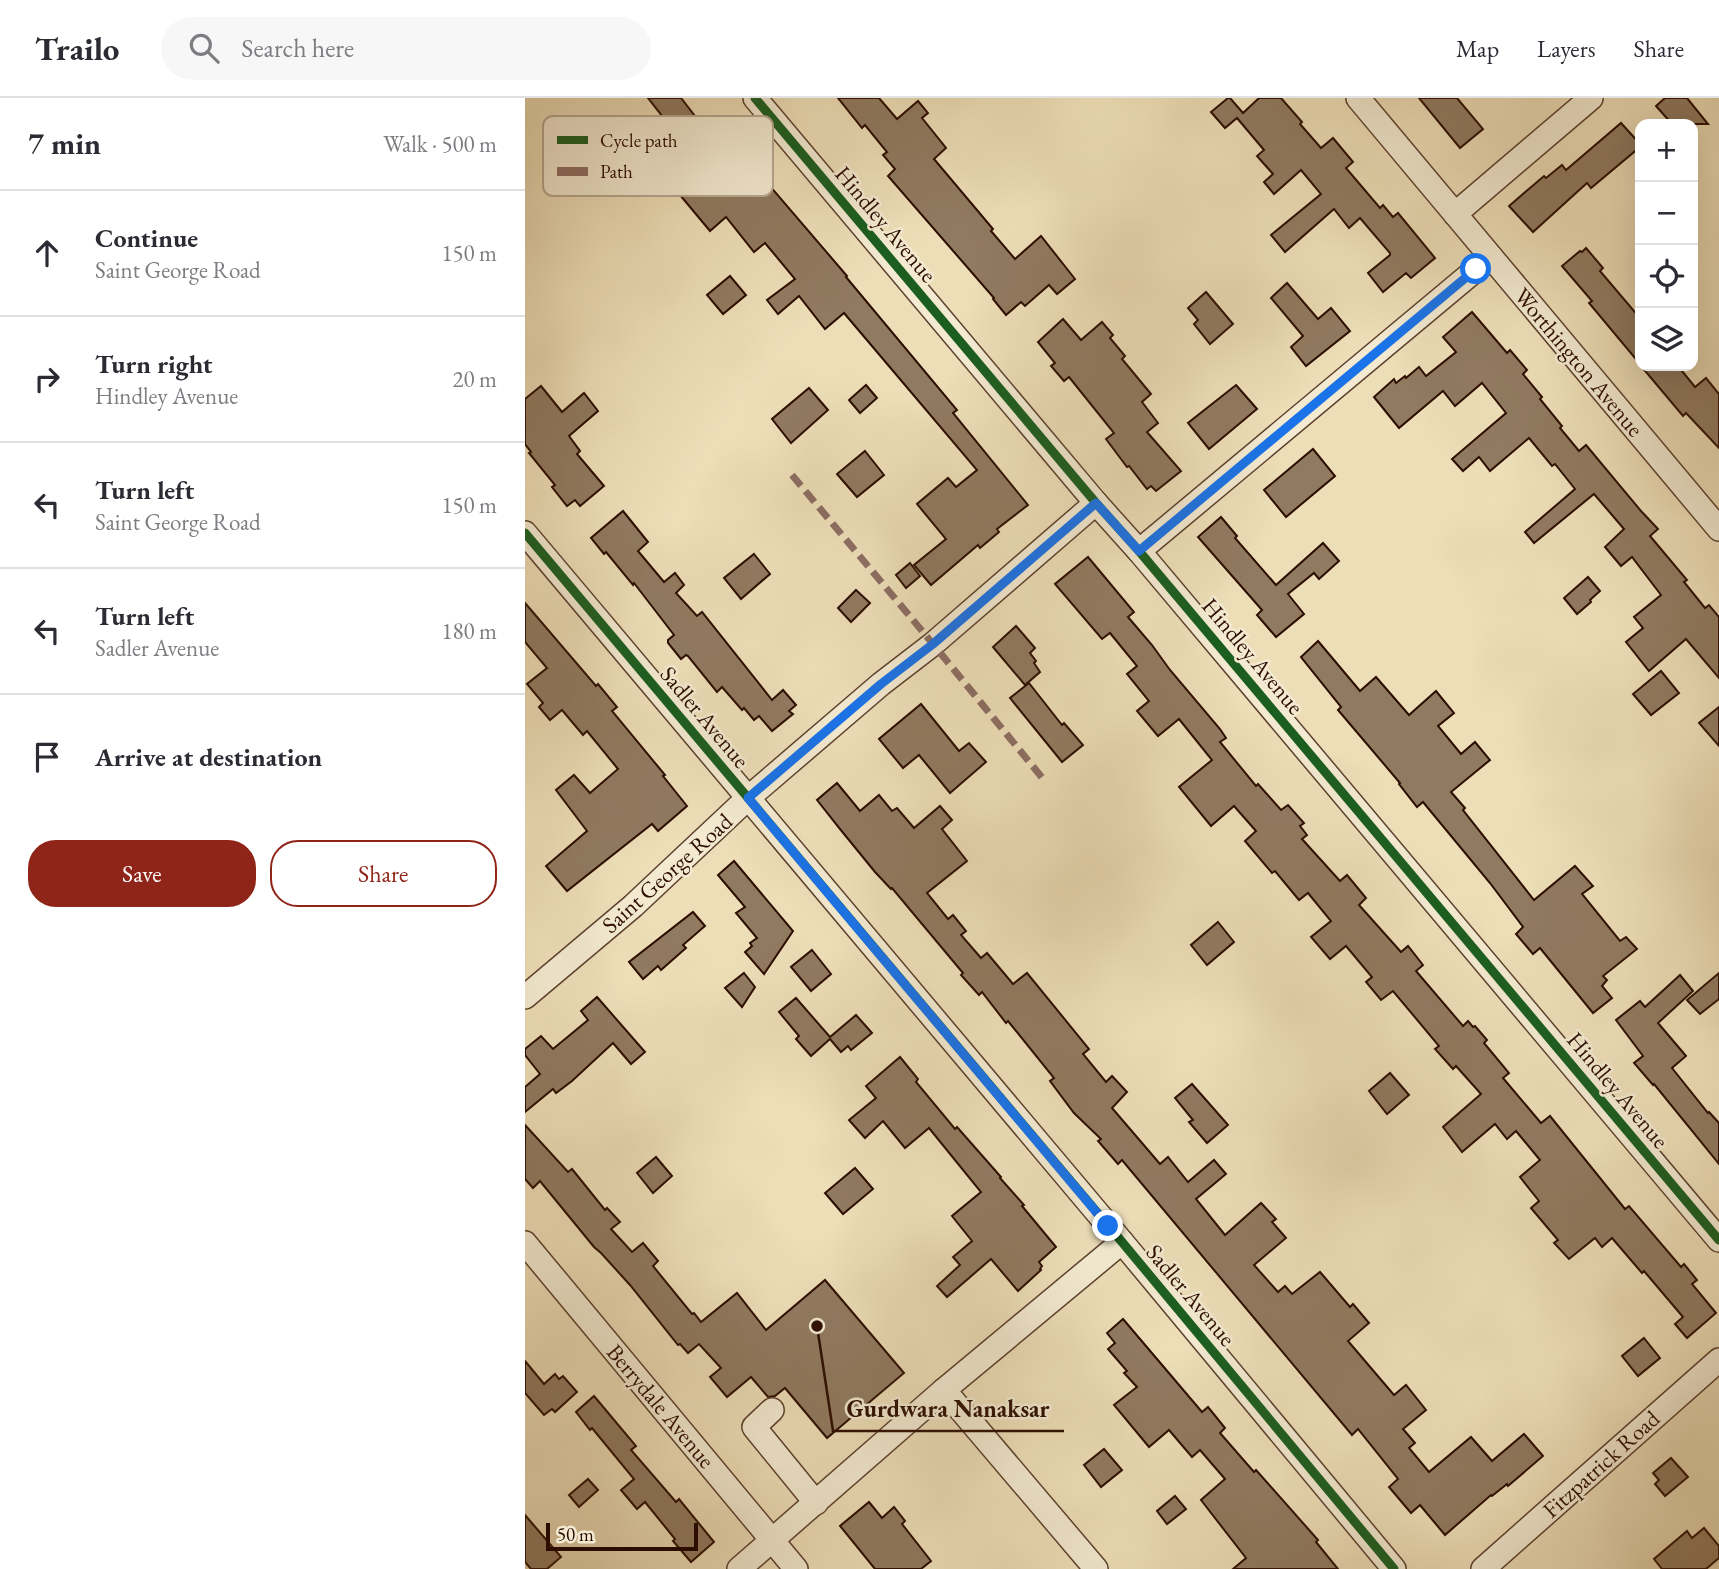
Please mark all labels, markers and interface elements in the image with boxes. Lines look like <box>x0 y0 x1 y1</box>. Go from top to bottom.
search box <box>161 17 651 80</box>
text: Trailo <box>35 27 119 70</box>
icon: search <box>185 29 223 67</box>
text: Search here <box>241 31 354 65</box>
text: Map <box>1456 33 1499 64</box>
text: Layers <box>1537 33 1596 64</box>
text: Share <box>1634 33 1684 64</box>
legend <box>543 116 773 196</box>
map controls <box>1635 119 1698 371</box>
button: + <box>1635 119 1698 182</box>
text: 7 min <box>28 124 101 163</box>
text: Cycle path <box>600 128 678 153</box>
text: Walk · 500 m <box>383 129 497 159</box>
text: Path <box>600 159 633 184</box>
street label: Hindley Avenue <box>828 159 944 289</box>
button: − <box>1635 182 1698 245</box>
text: Continue <box>95 221 198 255</box>
icon: ahead <box>28 234 66 272</box>
text: 150 m <box>441 238 497 268</box>
button: locate <box>1635 245 1698 308</box>
route start <box>1460 253 1491 284</box>
text: Saint George Road <box>95 255 261 285</box>
street label: Worthington Avenue <box>1508 281 1650 443</box>
button: layers <box>1635 308 1698 371</box>
text: Turn right <box>95 347 213 381</box>
icon: right <box>28 360 66 398</box>
text: 20 m <box>452 364 497 394</box>
text: Hindley Avenue <box>95 381 238 411</box>
text: Turn left <box>95 473 194 507</box>
icon: left <box>28 486 66 524</box>
text: 150 m <box>441 490 497 520</box>
text: Saint George Road <box>95 507 261 537</box>
street label: Hindley Avenue <box>1195 591 1311 721</box>
text: Turn left <box>95 599 194 633</box>
icon: left <box>28 612 66 650</box>
text: 180 m <box>441 616 497 646</box>
text: Sadler Avenue <box>95 633 219 663</box>
street label: Sadler Avenue <box>654 660 756 774</box>
icon: arrive <box>28 738 66 776</box>
text: Arrive at destination <box>95 740 322 774</box>
street label: Saint George Road <box>595 806 739 940</box>
button: Save <box>28 840 256 907</box>
button: Share <box>270 840 497 907</box>
street label: Hindley Avenue <box>1560 1025 1676 1155</box>
route end <box>1092 1210 1123 1241</box>
street label: Sadler Avenue <box>1140 1238 1242 1352</box>
street label: Berrydale Avenue <box>600 1338 722 1474</box>
callout: Gurdwara Nanaksar <box>833 1386 1064 1431</box>
text: Gurdwara Nanaksar <box>847 1393 1050 1424</box>
street label: Fitzpatrick Road <box>1536 1403 1666 1524</box>
scale bar <box>546 1520 698 1552</box>
text: 50 m <box>557 1522 594 1547</box>

